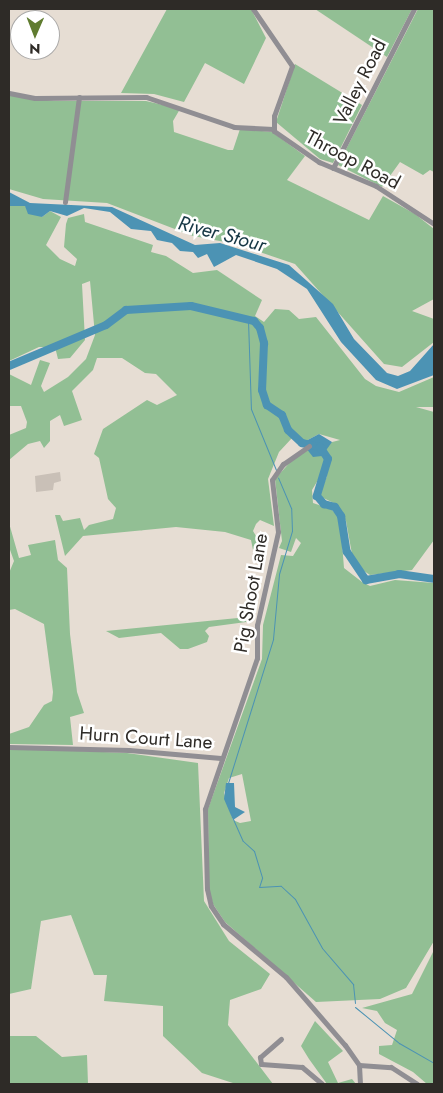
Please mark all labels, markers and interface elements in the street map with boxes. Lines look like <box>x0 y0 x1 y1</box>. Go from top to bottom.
north arrow <box>10 10 60 60</box>
street label: Valley Road <box>329 35 391 129</box>
text: N <box>29 39 40 59</box>
street label: Throop Road <box>302 126 404 194</box>
water label: River Stour <box>176 211 268 257</box>
street label: Pig Shoot Lane <box>229 532 273 654</box>
street label: Hurn Court Lane <box>79 722 213 754</box>

